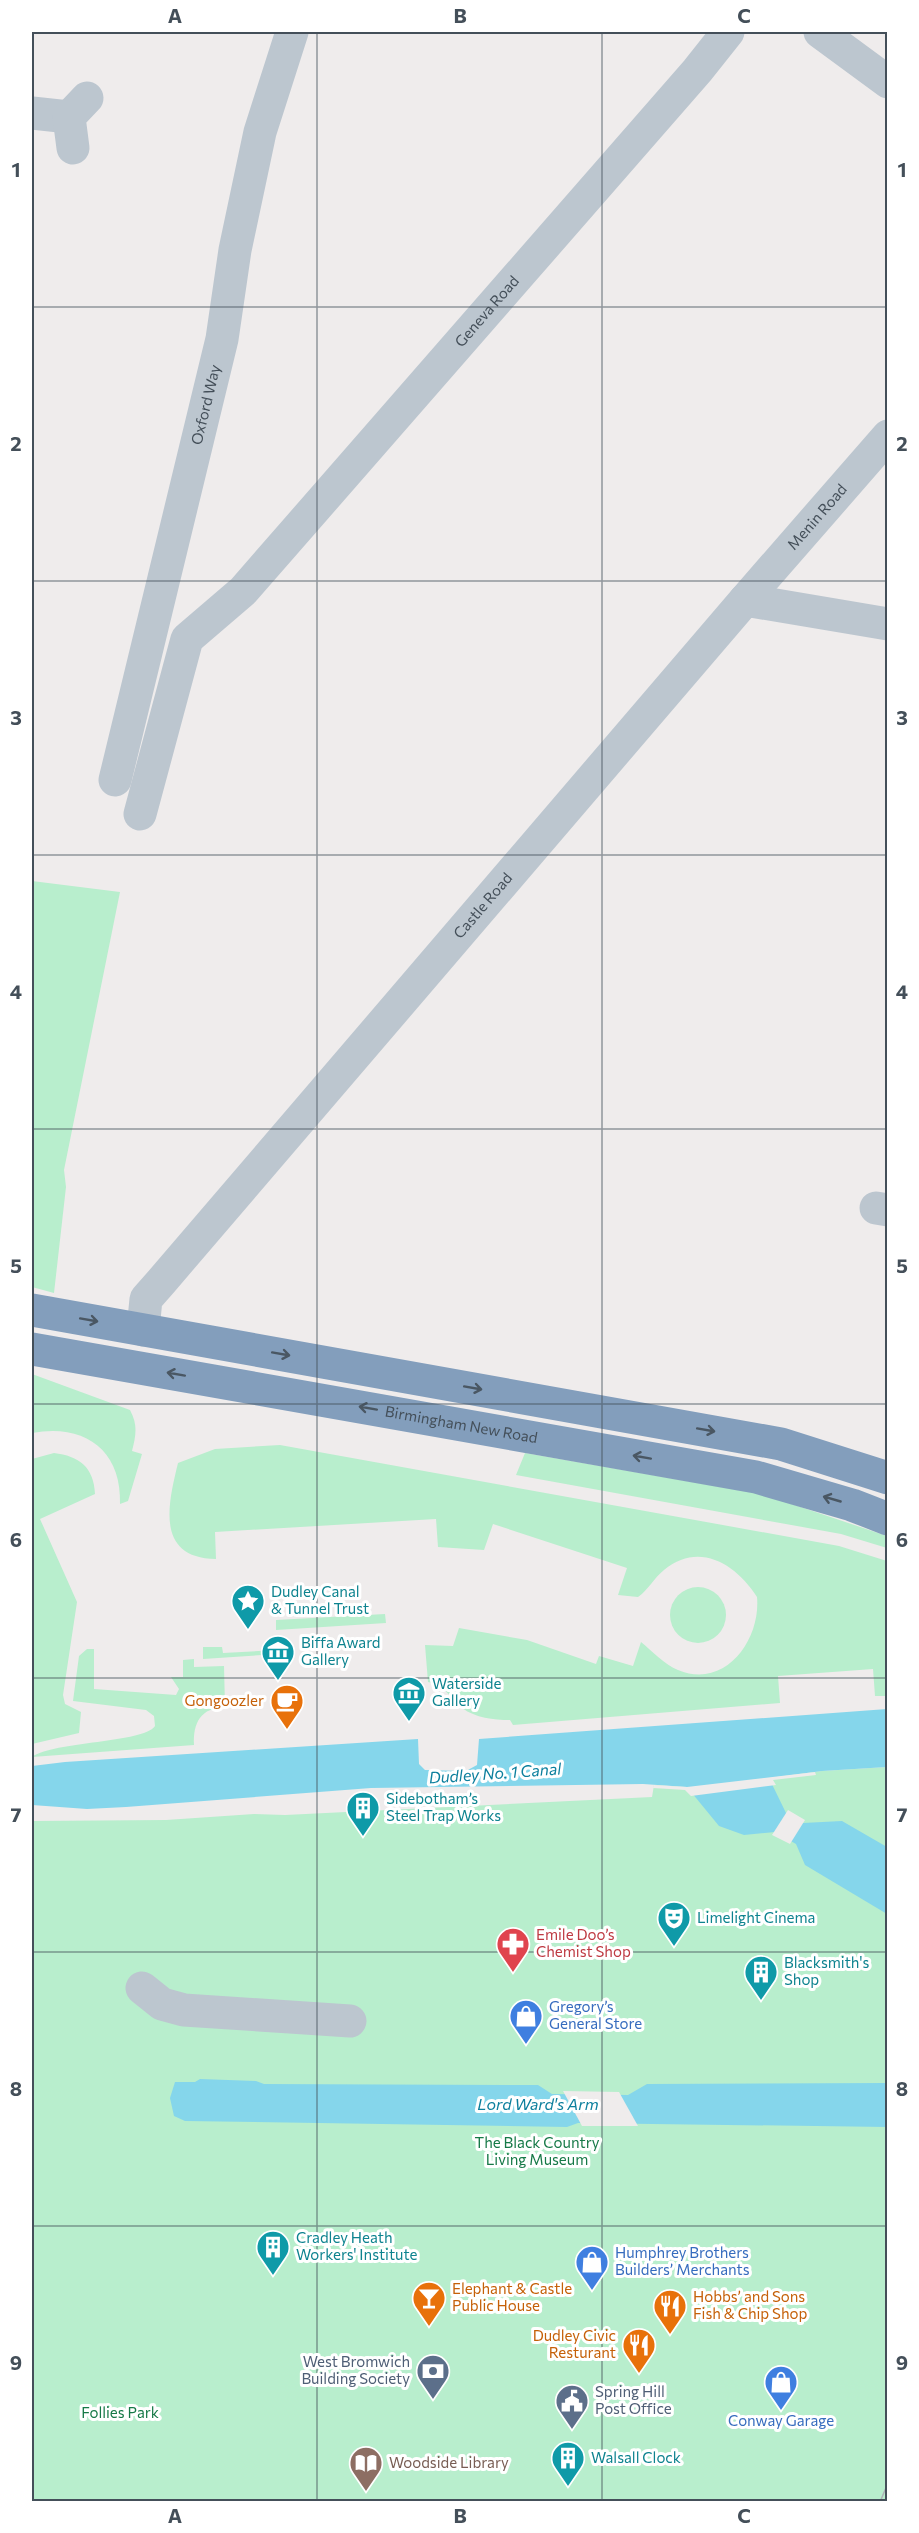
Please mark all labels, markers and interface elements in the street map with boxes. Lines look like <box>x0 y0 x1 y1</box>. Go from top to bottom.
text: A <box>168 3 182 27</box>
text: B <box>453 3 467 27</box>
text: C <box>737 3 751 27</box>
text: 1 <box>11 157 21 181</box>
text: 1 <box>897 157 907 181</box>
street label: Geneva Road <box>450 272 522 350</box>
street label: Oxford Way <box>187 363 223 447</box>
text: 2 <box>10 431 22 455</box>
text: 2 <box>896 431 908 455</box>
street label: Menin Road <box>783 480 850 553</box>
text: 3 <box>10 705 22 729</box>
text: 3 <box>896 705 908 729</box>
street label: Castle Road <box>449 869 515 942</box>
text: 4 <box>10 979 22 1003</box>
text: 4 <box>896 979 908 1003</box>
text: 5 <box>10 1253 22 1277</box>
text: 5 <box>896 1253 908 1277</box>
one-way arrow <box>79 1315 98 1326</box>
one-way arrow <box>271 1349 290 1360</box>
one-way arrow <box>166 1368 186 1379</box>
one-way arrow <box>463 1383 482 1394</box>
one-way arrow <box>358 1402 378 1413</box>
street label: Birmingham New Road <box>384 1402 539 1446</box>
one-way arrow <box>696 1425 716 1436</box>
one-way arrow <box>633 1451 653 1462</box>
one-way arrow <box>823 1493 842 1504</box>
text: 6 <box>10 1527 22 1551</box>
text: 6 <box>896 1527 908 1551</box>
place label: Dudley Canal & Tunnel Trust <box>271 1582 369 1617</box>
place icon: Dudley Canal & Tunnel Trust <box>230 1583 266 1630</box>
place label: Biffa Award Gallery <box>301 1633 381 1668</box>
museum icon: Biffa Award Gallery <box>260 1634 296 1681</box>
place label: Waterside Gallery <box>432 1674 501 1709</box>
museum icon: Waterside Gallery <box>391 1675 427 1722</box>
cafe icon: Gongoozler <box>269 1683 305 1730</box>
place label: Gongoozler <box>184 1691 264 1709</box>
water label: Dudley No. 1 Canal <box>428 1758 563 1787</box>
place label: Sidebotham’s Steel Trap Works <box>386 1789 501 1824</box>
building icon: Sidebotham’s Steel Trap Works <box>345 1790 381 1837</box>
text: 7 <box>11 1802 22 1826</box>
text: 7 <box>897 1802 908 1826</box>
theatre icon: Limelight Cinema <box>656 1900 692 1947</box>
place label: Limelight Cinema <box>697 1908 815 1926</box>
place label: Emile Doo’s Chemist Shop <box>536 1925 631 1960</box>
pharmacy icon: Emile Doo’s Chemist Shop <box>495 1926 531 1973</box>
place label: Blacksmith's Shop <box>784 1953 869 1988</box>
building icon: Blacksmith's Shop <box>743 1954 779 2001</box>
place label: Gregory’s General Store <box>549 1997 642 2032</box>
shop icon: Gregory’s General Store <box>508 1998 544 2045</box>
text: 8 <box>10 2076 22 2100</box>
text: 8 <box>896 2076 908 2100</box>
water label: Lord Ward's Arm <box>477 2094 599 2113</box>
park label: The Black Country Living Museum <box>475 2133 600 2168</box>
place label: Cradley Heath Workers' Institute <box>296 2228 418 2263</box>
building icon: Cradley Heath Workers' Institute <box>255 2229 291 2276</box>
place label: Humphrey Brothers Builders’ Merchants <box>615 2243 750 2278</box>
shop icon: Humphrey Brothers Builders’ Merchants <box>574 2244 610 2291</box>
place label: Elephant & Castle Public House <box>452 2279 572 2314</box>
bar icon: Elephant & Castle Public House <box>411 2280 447 2327</box>
place label: Hobbs’ and Sons Fish & Chip Shop <box>693 2287 807 2322</box>
restaurant icon: Hobbs’ and Sons Fish & Chip Shop <box>652 2288 688 2335</box>
place label: Dudley Civic Resturant <box>533 2326 616 2361</box>
restaurant icon: Dudley Civic Resturant <box>621 2327 657 2374</box>
text: 9 <box>10 2350 22 2374</box>
text: 9 <box>896 2350 908 2374</box>
place label: West Bromwich Building Society <box>301 2352 410 2387</box>
bank icon: West Bromwich Building Society <box>415 2353 451 2400</box>
shop icon: Conway Garage <box>763 2364 799 2411</box>
place label: Spring Hill Post Office <box>595 2382 672 2417</box>
public building icon: Spring Hill Post Office <box>554 2383 590 2430</box>
park label: Follies Park <box>81 2403 159 2421</box>
place label: Conway Garage <box>728 2411 834 2429</box>
building icon: Walsall Clock <box>550 2440 586 2487</box>
library icon: Woodside Library <box>348 2445 384 2492</box>
place label: Walsall Clock <box>591 2448 681 2466</box>
place label: Woodside Library <box>389 2453 509 2471</box>
text: A <box>168 2503 182 2527</box>
text: B <box>453 2503 467 2527</box>
text: C <box>737 2503 751 2527</box>

